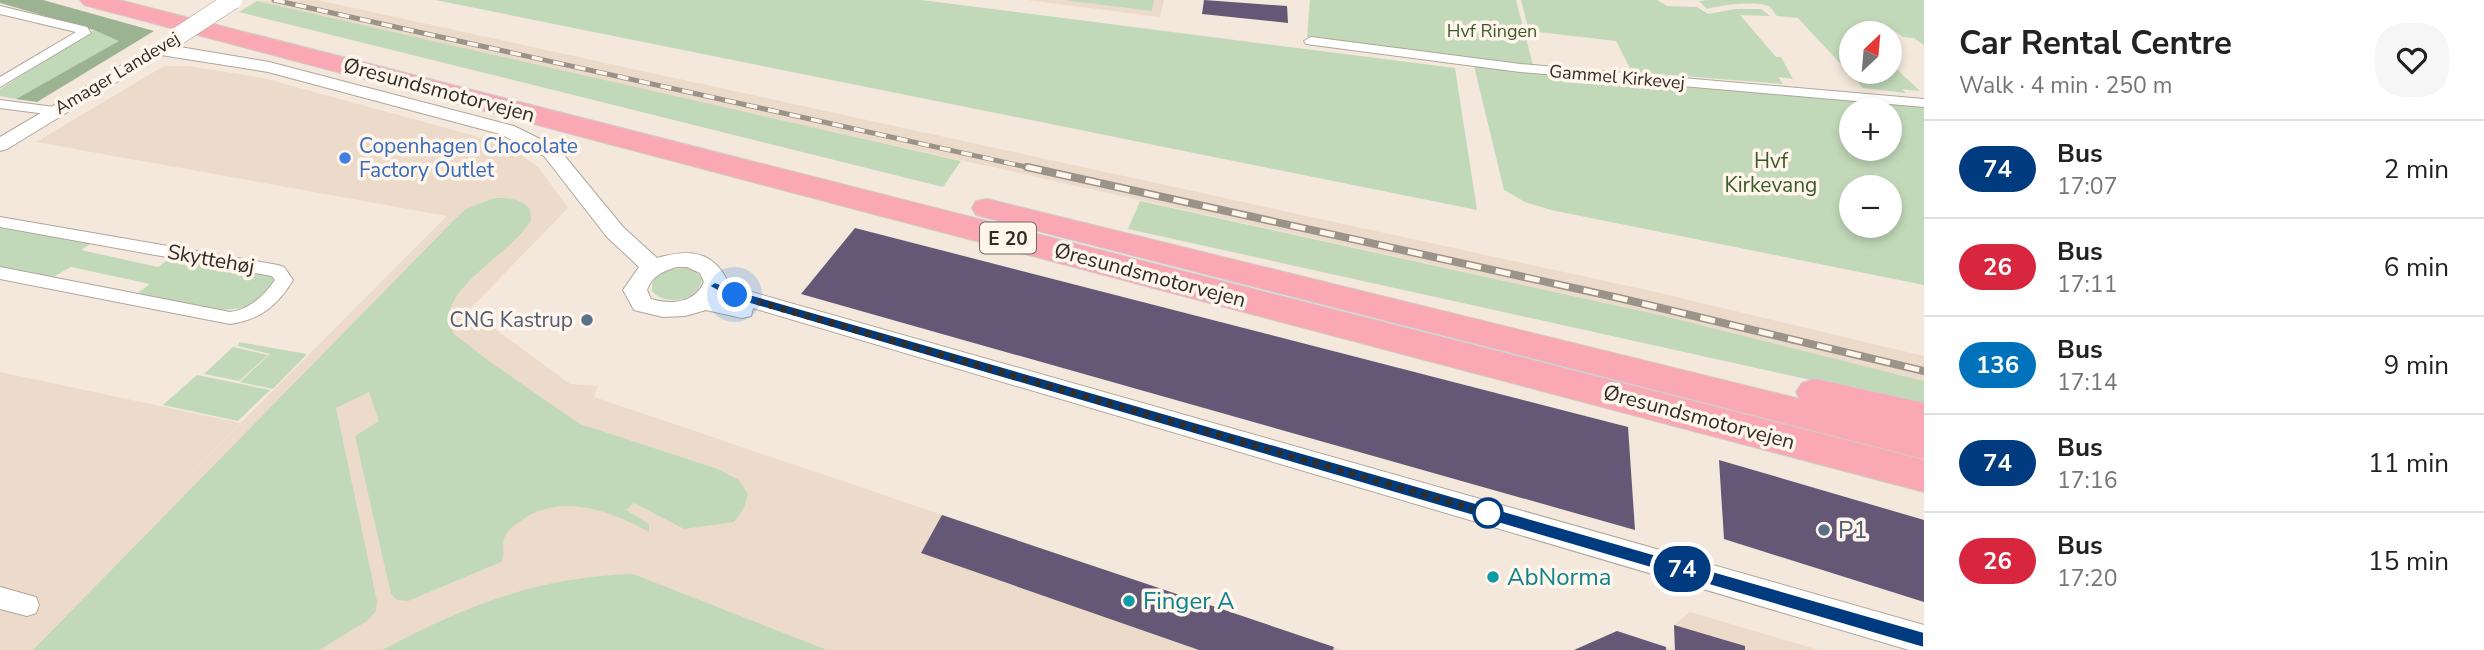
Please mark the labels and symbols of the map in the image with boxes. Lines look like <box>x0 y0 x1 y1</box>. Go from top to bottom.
park label: Hvf Ringen <box>1447 19 1537 43</box>
north arrow <box>1839 21 1902 84</box>
street label: Amager Landevej <box>50 26 184 120</box>
street label: Øresundsmotorvejen <box>340 51 538 129</box>
street label: Gammel Kirkevej <box>1548 59 1686 95</box>
place label: Copenhagen Chocolate Factory Outlet <box>359 132 578 184</box>
park label: Hvf Kirkevang <box>1725 147 1817 199</box>
marker: Copenhagen Chocolate Factory Outlet <box>337 150 353 166</box>
road number: E 20 <box>980 222 1036 254</box>
street label: Øresundsmotorvejen <box>1051 236 1249 314</box>
street label: Skyttehøj <box>165 238 257 280</box>
your location <box>717 277 752 312</box>
place label: CNG Kastrup <box>450 306 573 334</box>
marker: CNG Kastrup <box>579 312 595 328</box>
street label: Øresundsmotorvejen <box>1600 378 1798 456</box>
unlabelled marker <box>1473 498 1503 528</box>
place label: P1 <box>1838 514 1868 546</box>
marker: P1 <box>1816 522 1832 538</box>
line badge: 74 <box>1650 546 1714 592</box>
place label: AbNorma <box>1507 561 1611 593</box>
marker: AbNorma <box>1485 569 1501 585</box>
place label: Finger A <box>1143 585 1235 617</box>
marker: Finger A <box>1121 593 1137 609</box>

